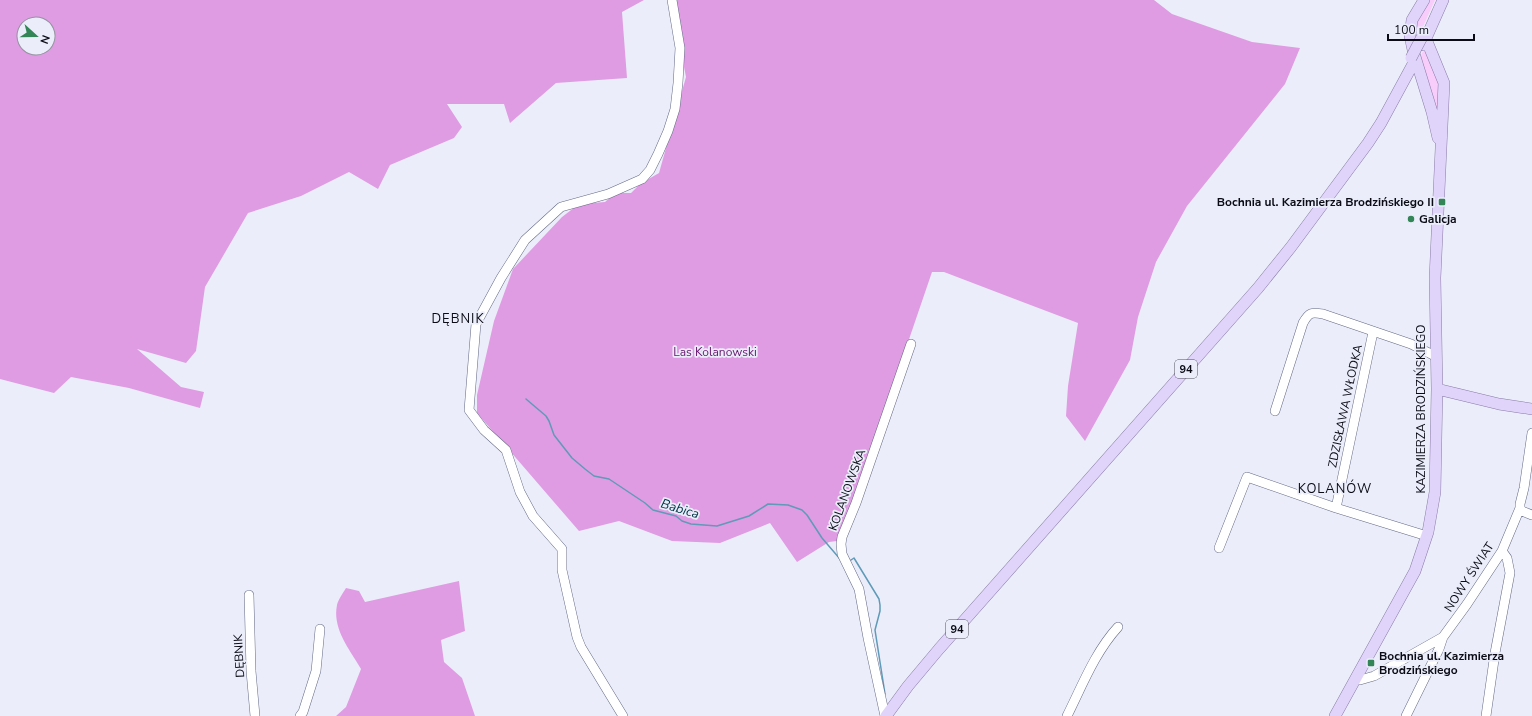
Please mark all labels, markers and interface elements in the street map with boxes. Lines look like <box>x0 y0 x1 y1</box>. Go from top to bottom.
north arrow <box>16 16 56 56</box>
scale bar <box>1388 16 1474 42</box>
text: 100 m <box>1394 22 1429 38</box>
text: N <box>36 33 53 46</box>
place label: Bochnia ul. Kazimierza Brodzińskiego II <box>1217 194 1434 210</box>
marker: Bochnia ul. Kazimierza Brodzińskiego II <box>1437 197 1447 207</box>
place label: Galicja <box>1419 211 1457 227</box>
marker: Galicja <box>1406 214 1416 224</box>
district label: DĘBNIK <box>431 310 485 328</box>
street label: KAZIMIERZA BRODZIŃSKIEGO <box>1413 325 1429 493</box>
street label: ZDZISŁAWA WŁODKA <box>1324 343 1366 469</box>
park label: Las Kolanowski <box>673 344 757 360</box>
road number: 94 <box>1175 360 1197 378</box>
street label: KOLANOWSKA <box>825 447 869 533</box>
district label: KOLANÓW <box>1298 479 1372 498</box>
water label: Babica <box>659 495 701 523</box>
street label: NOWY ŚWIAT <box>1441 538 1498 615</box>
road number: 94 <box>946 620 968 638</box>
street label: DĘBNIK <box>230 633 248 678</box>
place label: Bochnia ul. Kazimierza Brodzińskiego <box>1379 648 1504 678</box>
marker: Bochnia ul. Kazimierza Brodzińskiego <box>1366 658 1376 668</box>

